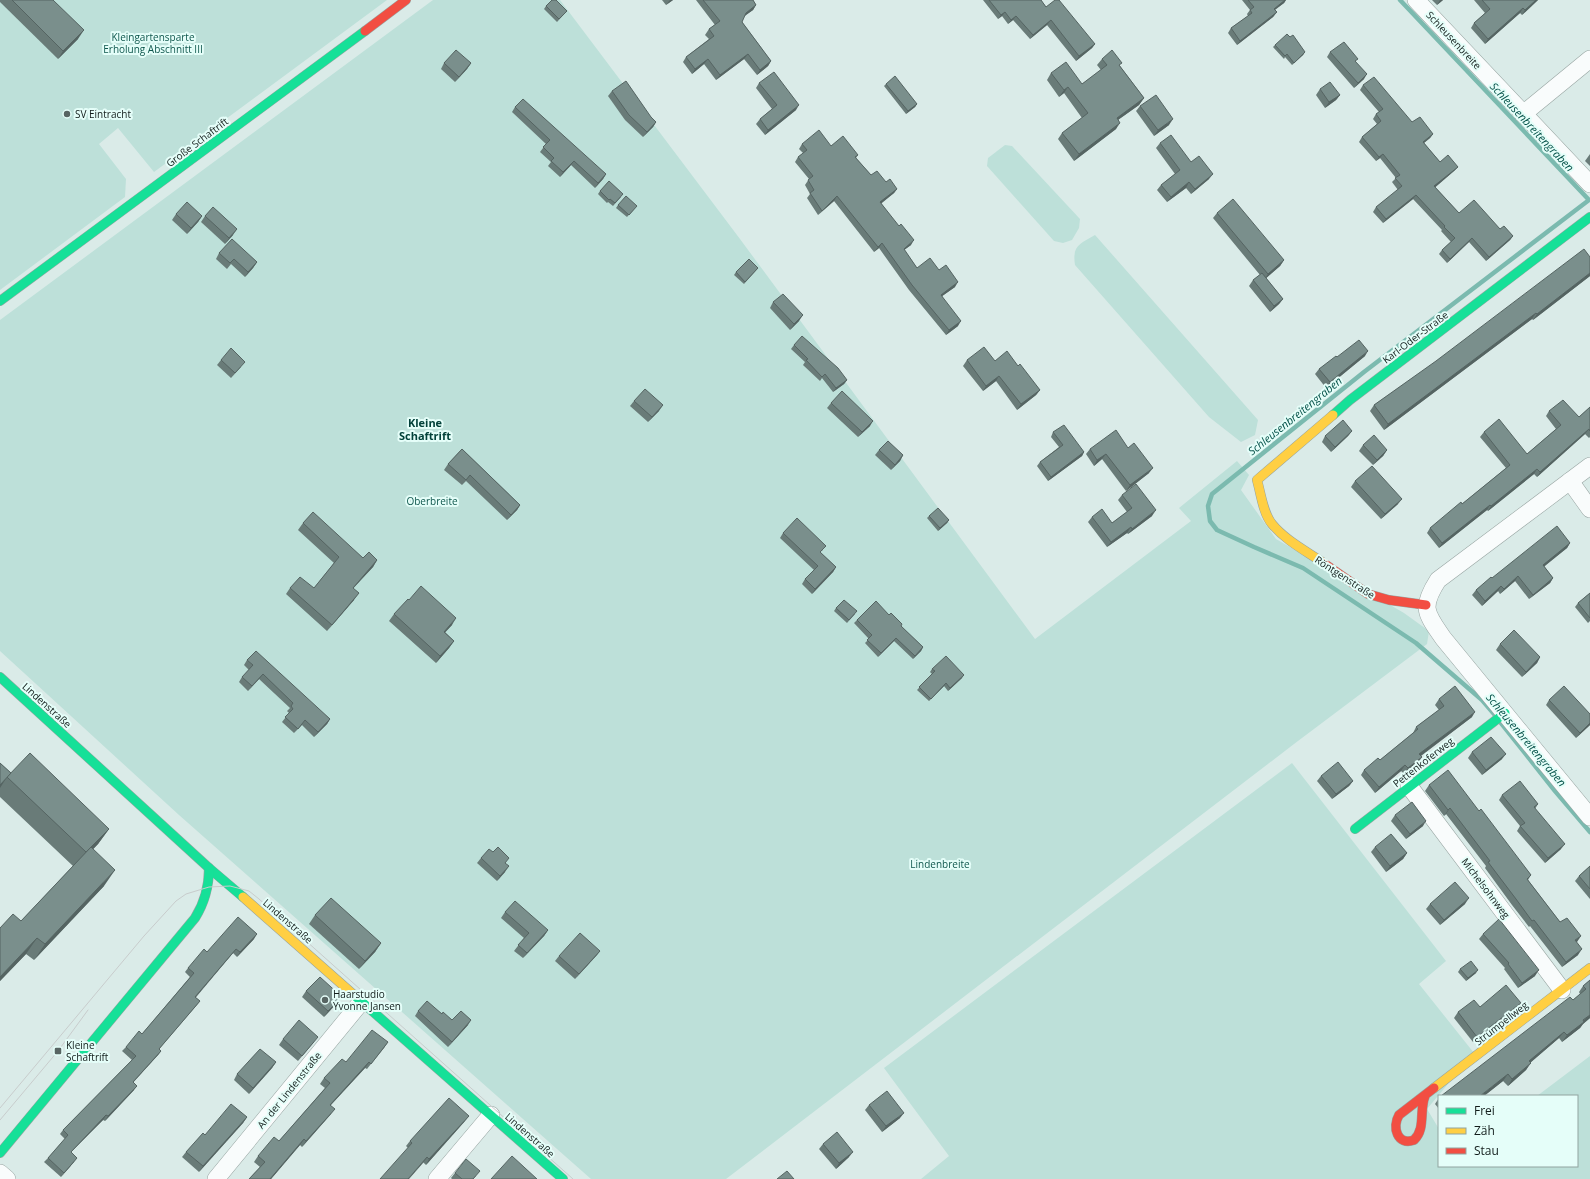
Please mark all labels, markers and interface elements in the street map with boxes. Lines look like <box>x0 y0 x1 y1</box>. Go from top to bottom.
street label: Schleusenbreite <box>1423 8 1485 72</box>
park label: Kleingartensparte Erholung Abschnitt III <box>103 30 203 56</box>
water label: Schleusenbreitengraben <box>1487 79 1578 175</box>
place label: SV Eintracht <box>75 107 131 121</box>
marker: SV Eintracht <box>62 109 72 119</box>
street label: Große Schaftrift <box>163 114 231 170</box>
street label: Karl-Oder-Straße <box>1379 307 1451 366</box>
water label: Schleusenbreitengraben <box>1245 373 1345 458</box>
district label: Kleine Schaftrift <box>399 415 451 443</box>
park label: Oberbreite <box>406 494 458 508</box>
street label: Röntgenstraße <box>1312 552 1378 602</box>
street label: Lindenstraße <box>19 679 75 731</box>
water label: Schleusenbreitengraben <box>1483 690 1570 789</box>
street label: Pettenkoferweg <box>1390 733 1457 790</box>
street label: Michelsohnweg <box>1459 855 1514 922</box>
park label: Lindenbreite <box>910 857 970 871</box>
street label: Lindenstraße <box>260 896 316 947</box>
place label: Haarstudio Yvonne Jansen <box>333 987 401 1013</box>
marker: Haarstudio Yvonne Jansen <box>320 995 330 1005</box>
street label: Strümpellweg <box>1471 997 1531 1048</box>
place label: Kleine Schaftrift <box>66 1038 109 1064</box>
marker: Kleine Schaftrift <box>53 1046 63 1056</box>
street label: An der Lindenstraße <box>254 1048 325 1131</box>
legend <box>1438 1095 1578 1167</box>
text: Frei <box>1474 1102 1495 1119</box>
street label: Lindenstraße <box>502 1110 558 1161</box>
text: Zäh <box>1474 1122 1495 1139</box>
text: Stau <box>1474 1142 1499 1159</box>

